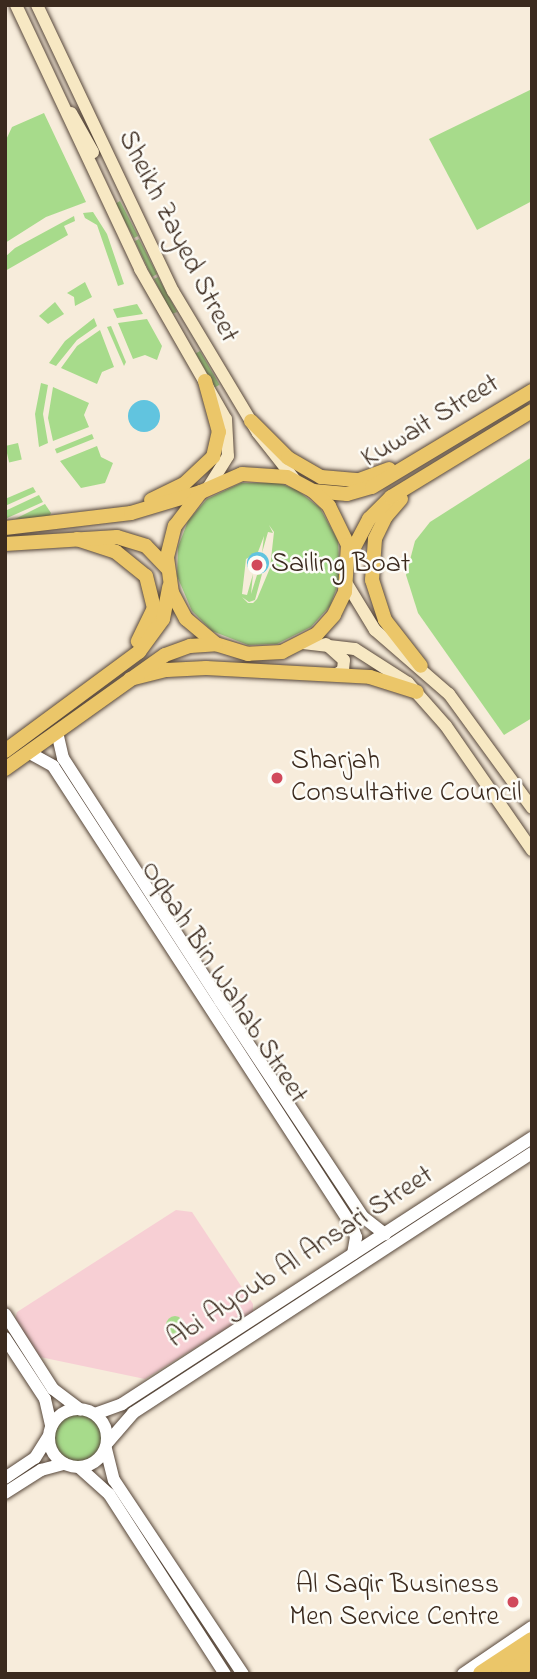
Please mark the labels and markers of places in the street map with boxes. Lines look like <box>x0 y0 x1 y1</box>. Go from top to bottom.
place label: Sailing Boat <box>271 548 410 582</box>
marker: Sailing Boat <box>249 557 265 573</box>
place label: Sharjah Consultative Council <box>291 745 522 811</box>
marker: Sharjah Consultative Council <box>269 770 285 786</box>
place label: Al Saqir Business Men Service Centre <box>289 1569 499 1635</box>
marker: Al Saqir Business Men Service Centre <box>505 1594 521 1610</box>

